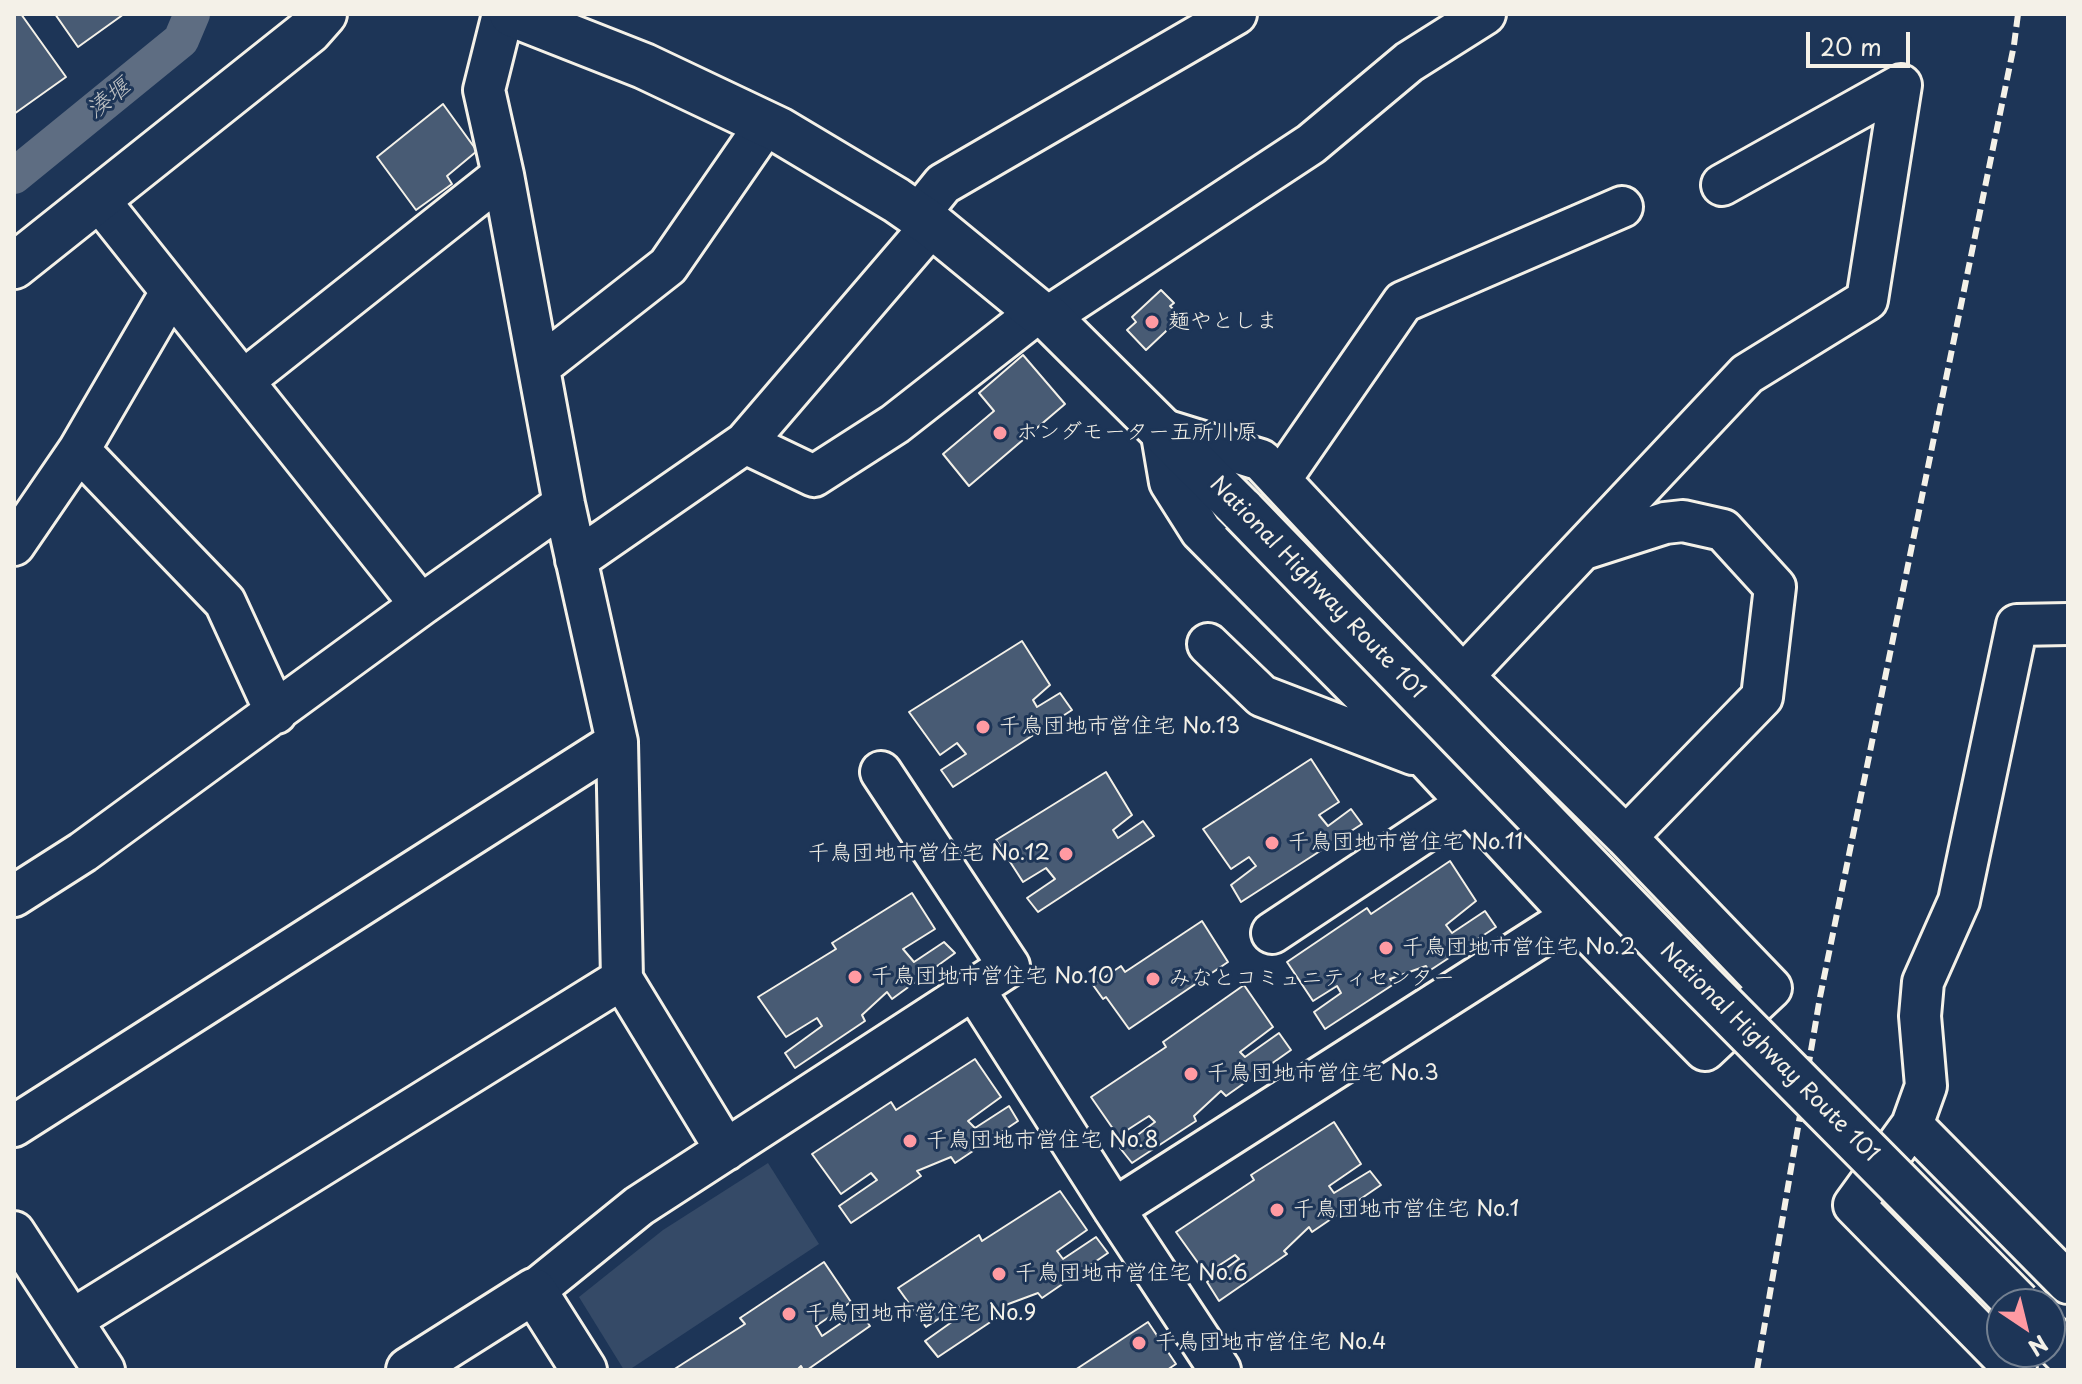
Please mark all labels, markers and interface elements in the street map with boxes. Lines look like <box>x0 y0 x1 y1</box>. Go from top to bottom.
scale bar <box>1810 16 1914 66</box>
text: 20 m <box>1820 28 1882 64</box>
water label: 湊堰 <box>81 73 137 125</box>
place label: 麺やとしま <box>1168 309 1278 335</box>
marker: 麺やとしま <box>1143 313 1161 331</box>
place label: ホンダモーター五所川原 <box>1016 420 1258 446</box>
marker: ホンダモーター五所川原 <box>991 424 1009 442</box>
street label: National Highway Route 101 <box>1204 472 1430 704</box>
place label: 千鳥団地市営住宅 No.13 <box>999 714 1240 740</box>
marker: 千鳥団地市営住宅 No.13 <box>974 718 992 736</box>
place label: 千鳥団地市営住宅 No.11 <box>1288 830 1523 856</box>
marker: 千鳥団地市営住宅 No.11 <box>1263 834 1281 852</box>
place label: 千鳥団地市営住宅 No.12 <box>808 841 1050 867</box>
marker: 千鳥団地市営住宅 No.12 <box>1057 845 1075 863</box>
place label: 千鳥団地市営住宅 No.2 <box>1402 935 1635 961</box>
street label: National Highway Route 101 <box>1654 938 1884 1168</box>
marker: 千鳥団地市営住宅 No.2 <box>1377 939 1395 957</box>
place label: 千鳥団地市営住宅 No.10 <box>871 964 1114 990</box>
place label: みなとコミュニティセンター <box>1169 966 1455 992</box>
marker: 千鳥団地市営住宅 No.10 <box>846 968 864 986</box>
marker: みなとコミュニティセンター <box>1144 970 1162 988</box>
place label: 千鳥団地市営住宅 No.3 <box>1207 1061 1439 1087</box>
marker: 千鳥団地市営住宅 No.3 <box>1182 1065 1200 1083</box>
place label: 千鳥団地市営住宅 No.8 <box>926 1128 1159 1154</box>
marker: 千鳥団地市営住宅 No.8 <box>901 1132 919 1150</box>
place label: 千鳥団地市営住宅 No.1 <box>1293 1197 1519 1223</box>
marker: 千鳥団地市営住宅 No.1 <box>1268 1201 1286 1219</box>
place label: 千鳥団地市営住宅 No.6 <box>1015 1261 1248 1287</box>
marker: 千鳥団地市営住宅 No.6 <box>990 1265 1008 1283</box>
north arrow <box>1986 1288 2066 1368</box>
place label: 千鳥団地市営住宅 No.9 <box>805 1301 1036 1327</box>
marker: 千鳥団地市営住宅 No.9 <box>780 1305 798 1323</box>
text: N <box>2022 1328 2056 1365</box>
place label: 千鳥団地市営住宅 No.4 <box>1155 1330 1387 1356</box>
marker: 千鳥団地市営住宅 No.4 <box>1130 1334 1148 1352</box>

